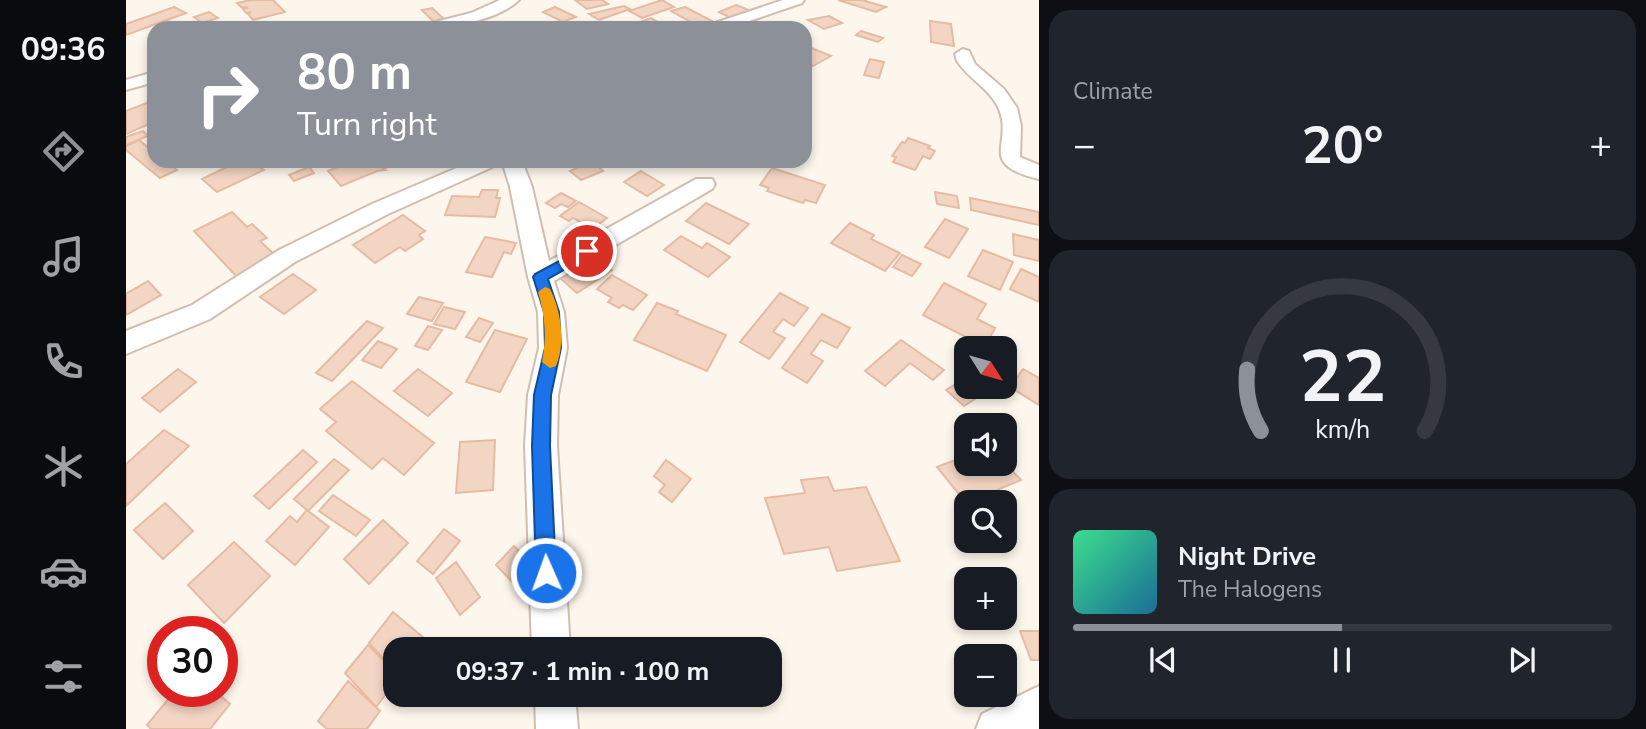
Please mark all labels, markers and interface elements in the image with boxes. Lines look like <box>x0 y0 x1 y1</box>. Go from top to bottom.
text: 09:36 <box>21 28 105 71</box>
text: 80 m <box>297 39 412 106</box>
icon: right <box>182 49 273 140</box>
text: Climate <box>1073 76 1153 107</box>
text: Turn right <box>297 103 437 146</box>
text: 20° <box>1301 110 1384 181</box>
text: − <box>1073 120 1096 171</box>
text: + <box>1589 120 1612 171</box>
icon: directions <box>39 127 88 176</box>
pin <box>557 221 617 281</box>
icon: music <box>39 232 88 281</box>
icon: arrive <box>568 232 606 270</box>
text: 22 <box>1299 327 1386 427</box>
north arrow <box>954 336 1017 399</box>
map controls <box>954 336 1017 707</box>
icon: phone <box>39 337 88 386</box>
text: km/h <box>1315 412 1370 446</box>
button: sound <box>954 413 1017 476</box>
icon: climate <box>39 442 88 491</box>
button: search <box>954 490 1017 553</box>
position arrow <box>509 536 583 610</box>
text: Night Drive <box>1178 539 1316 574</box>
icon: car <box>39 547 88 596</box>
button: + <box>954 567 1017 630</box>
text: The Halogens <box>1178 574 1322 605</box>
speed limit sign: 30 <box>147 616 238 707</box>
icon: previous <box>1144 641 1182 679</box>
icon: pause <box>1323 641 1361 679</box>
icon: next <box>1503 641 1541 679</box>
button: − <box>954 644 1017 707</box>
icon: filters <box>39 652 88 701</box>
text: 09:37 · 1 min · 100 m <box>456 654 709 689</box>

